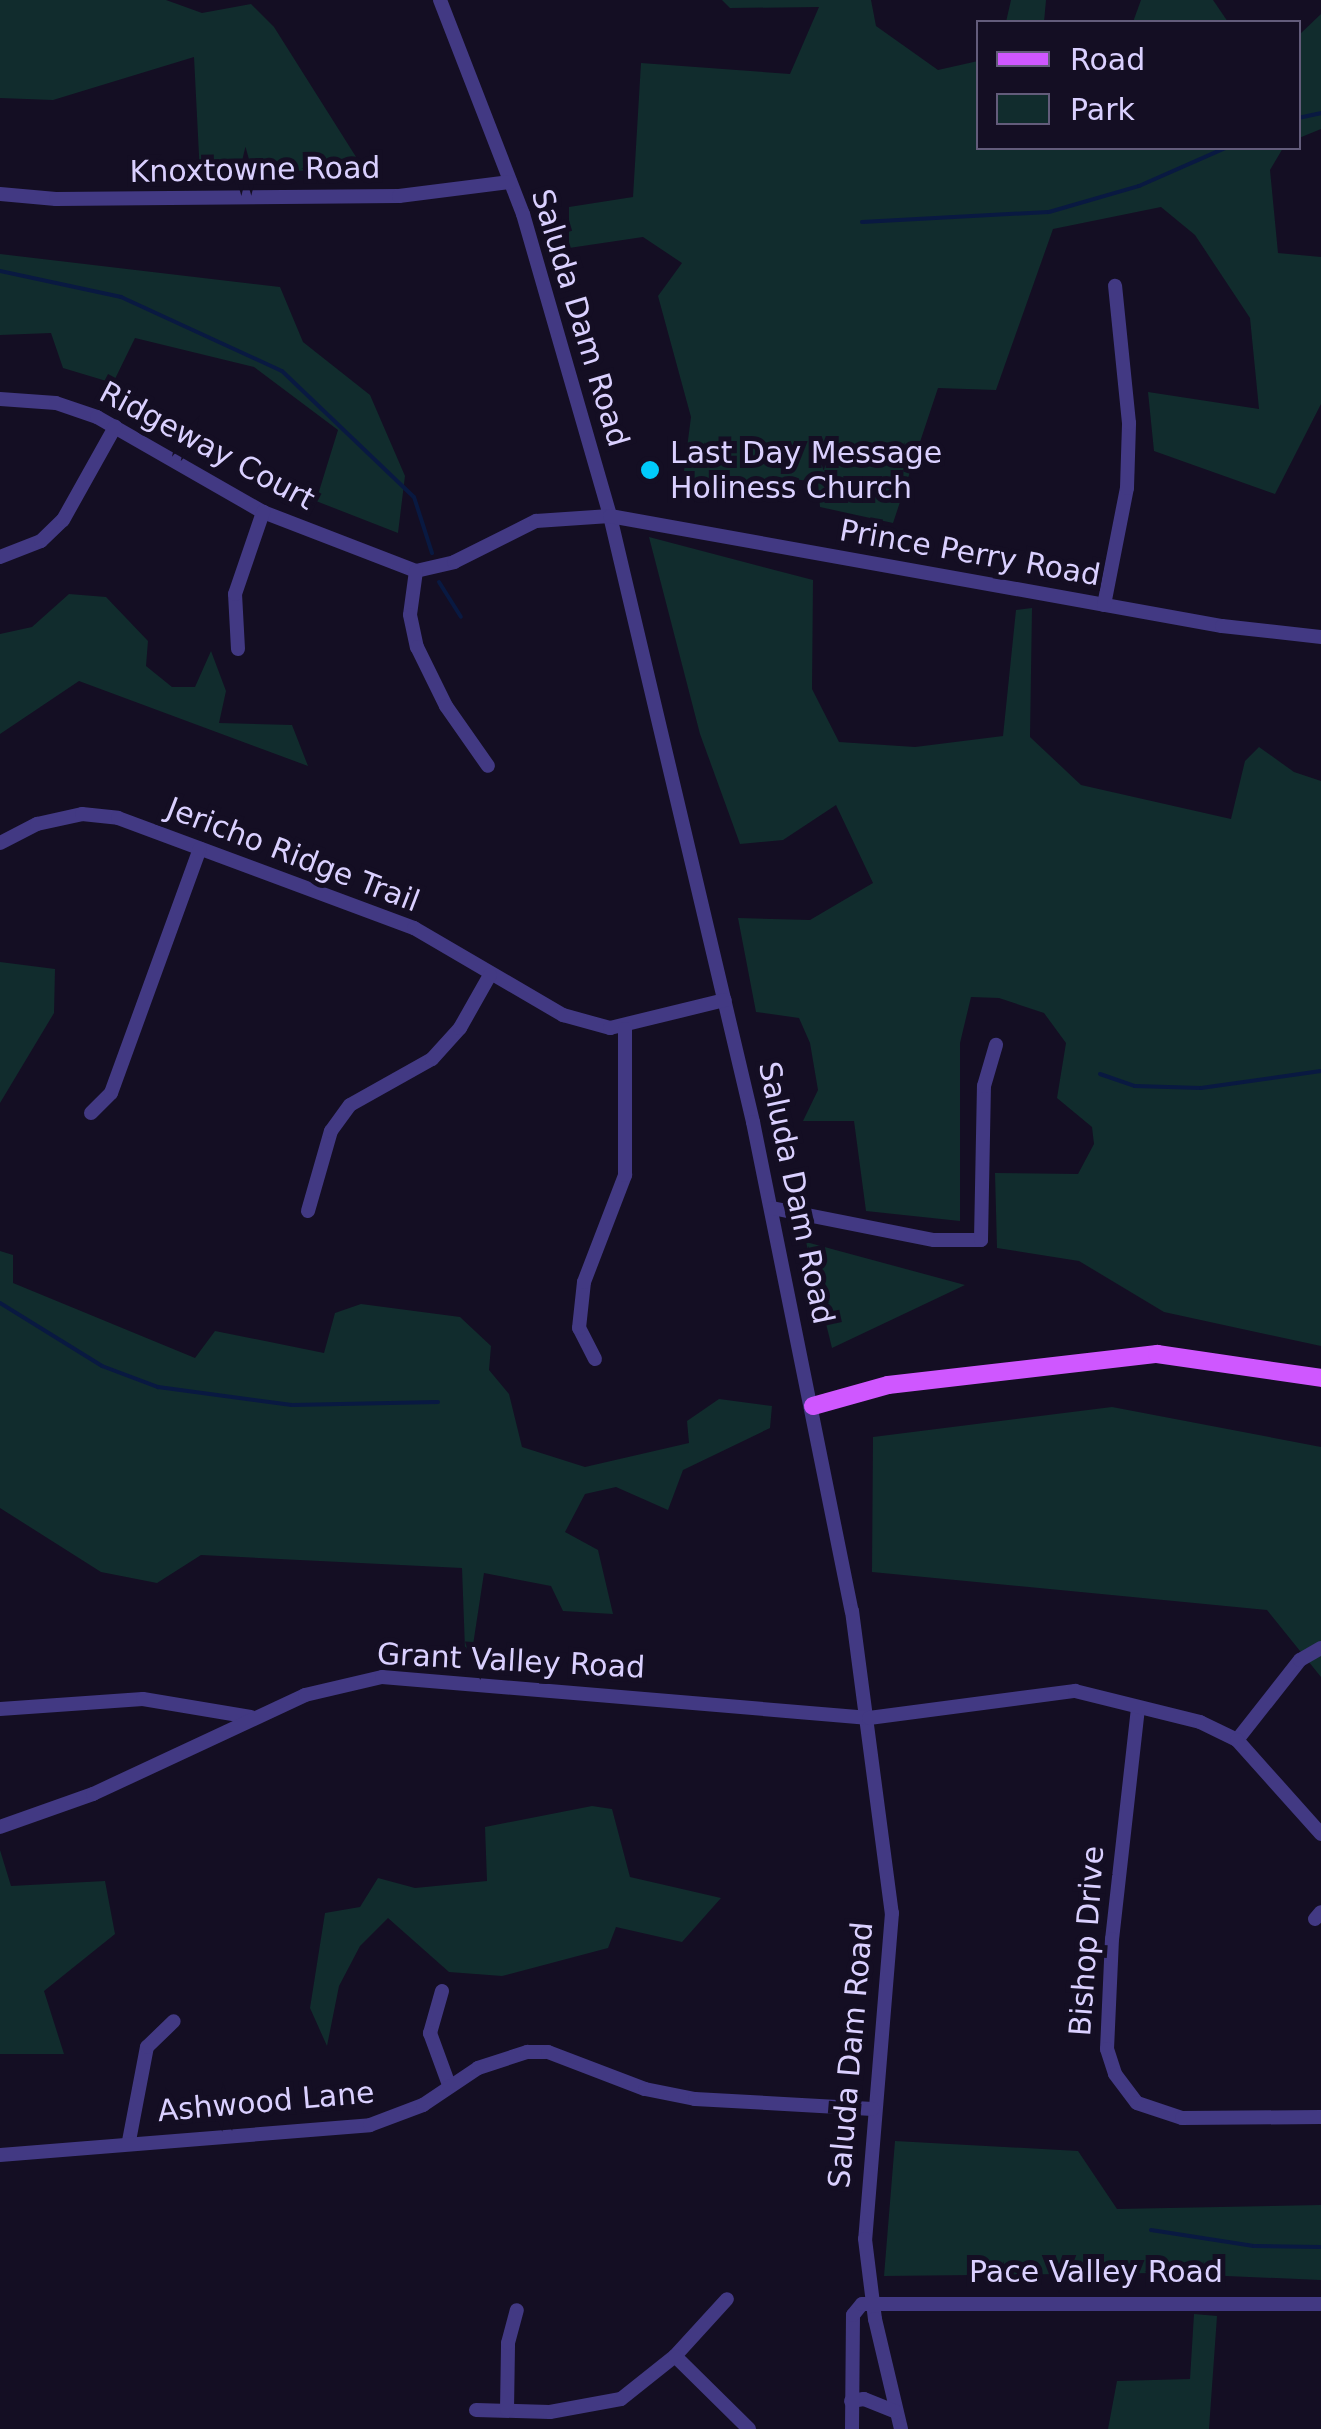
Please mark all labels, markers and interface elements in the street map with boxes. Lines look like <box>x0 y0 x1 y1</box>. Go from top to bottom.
legend <box>976 20 1301 150</box>
text: Road <box>1070 42 1145 77</box>
text: Park <box>1070 92 1135 127</box>
street label: Knoxtowne Road <box>129 150 381 190</box>
street label: Saluda Dam Road <box>524 185 636 451</box>
street label: Ridgeway Court <box>93 374 321 518</box>
place label: Last Day Message Holiness Church <box>670 435 942 506</box>
marker: Last Day Message Holiness Church <box>639 459 661 481</box>
street label: Prince Perry Road <box>837 512 1103 594</box>
street label: Jericho Ridge Trail <box>161 790 425 920</box>
street label: Saluda Dam Road <box>751 1059 841 1327</box>
street label: Grant Valley Road <box>376 1636 646 1686</box>
street label: Bishop Drive <box>1062 1845 1112 2037</box>
street label: Saluda Dam Road <box>821 1920 881 2190</box>
street label: Ashwood Lane <box>156 2075 376 2129</box>
street label: Pace Valley Road <box>969 2254 1223 2290</box>

